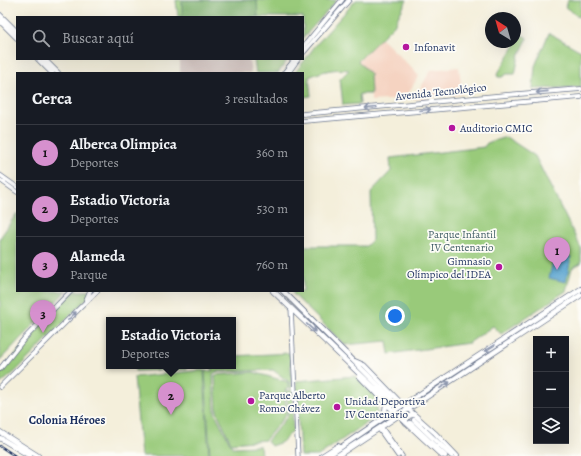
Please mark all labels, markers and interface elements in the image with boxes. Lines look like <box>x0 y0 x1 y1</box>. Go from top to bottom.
north arrow <box>485 12 521 48</box>
search box <box>16 16 304 60</box>
icon: search <box>30 27 52 49</box>
text: Buscar aquí <box>62 28 134 48</box>
place label: Infonavit <box>414 40 456 55</box>
marker: Infonavit <box>401 42 411 52</box>
street label: Avenida Tecnológico <box>394 80 488 104</box>
text: Cerca <box>32 87 72 110</box>
one-way arrow <box>536 88 549 95</box>
text: 3 resultados <box>225 90 288 107</box>
one-way arrow <box>365 104 378 111</box>
one-way arrow <box>418 106 431 113</box>
place label: Auditorio CMIC <box>459 121 532 136</box>
marker: Auditorio CMIC <box>447 123 457 133</box>
text: Alberca Olimpica <box>70 134 177 154</box>
text: 1 <box>43 144 47 161</box>
text: 360 m <box>256 144 288 161</box>
text: Deportes <box>70 154 119 171</box>
text: Estadio Victoria <box>70 190 170 210</box>
text: 2 <box>42 200 48 217</box>
text: 530 m <box>257 200 288 217</box>
text: Deportes <box>70 210 119 227</box>
park label: Parque Infantil IV Centenario <box>428 227 496 255</box>
pin: 1 <box>544 237 570 270</box>
text: Alameda <box>70 246 125 266</box>
place label: Gimnasio Olímpico del IDEA <box>407 254 492 282</box>
text: 3 <box>42 256 48 273</box>
text: 760 m <box>256 256 288 273</box>
marker: Gimnasio Olímpico del IDEA <box>494 262 504 272</box>
text: Parque <box>70 266 107 283</box>
pin: 3 <box>30 300 56 333</box>
your location <box>385 306 405 326</box>
one-way arrow <box>67 311 77 320</box>
popup <box>106 317 236 369</box>
one-way arrow <box>306 323 317 332</box>
text: Estadio Victoria <box>121 325 221 345</box>
map controls <box>533 336 569 444</box>
button: + <box>533 336 569 372</box>
text: Deportes <box>121 345 170 362</box>
one-way arrow <box>484 345 496 353</box>
button: − <box>533 372 569 408</box>
one-way arrow <box>439 381 451 389</box>
pin: 2 <box>158 382 184 415</box>
place label: Parque Alberto Romo Chávez <box>259 388 326 416</box>
place label: Unidad Deportiva IV Centenario <box>345 394 426 422</box>
marker: Parque Alberto Romo Chávez <box>246 396 256 406</box>
marker: Unidad Deportiva IV Centenario <box>332 402 342 412</box>
button: layers <box>533 408 569 444</box>
district label: Colonia Héroes <box>29 412 105 428</box>

